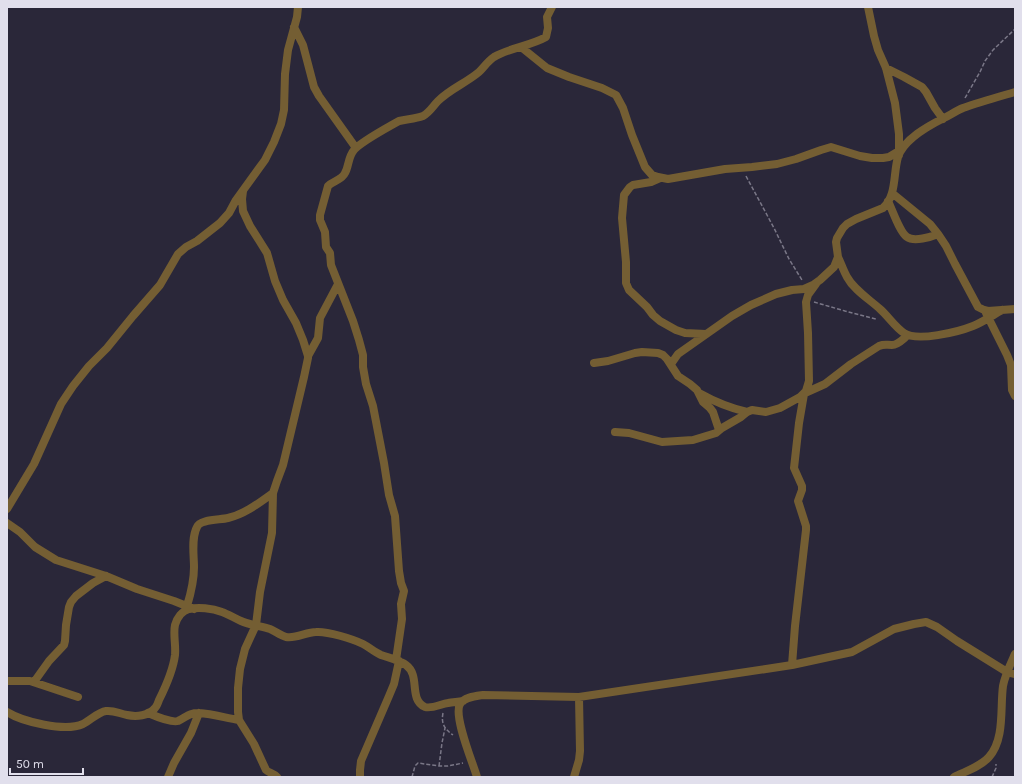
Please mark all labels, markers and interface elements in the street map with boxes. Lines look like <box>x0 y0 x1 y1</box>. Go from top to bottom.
scale bar <box>10 750 83 776</box>
text: 50 m <box>16 757 44 771</box>

